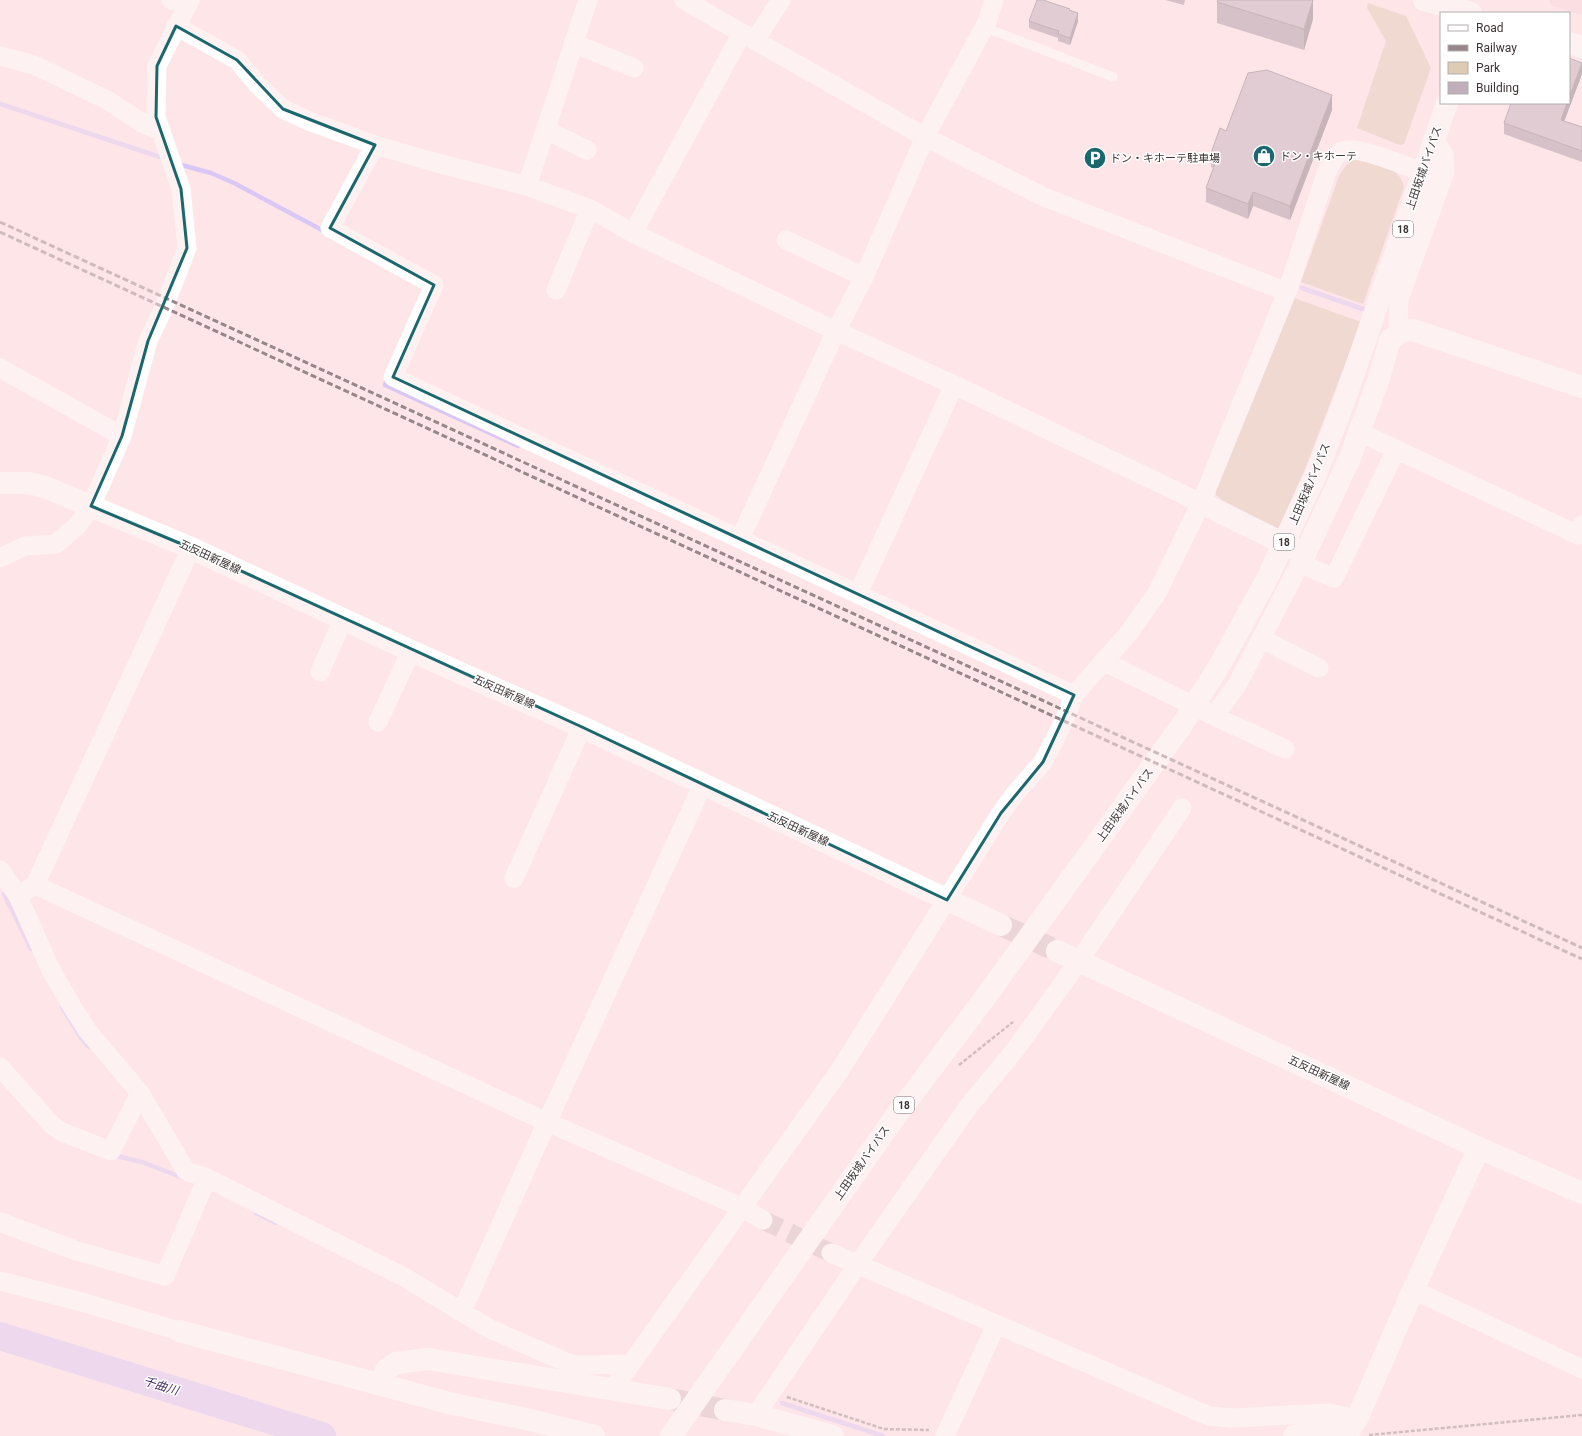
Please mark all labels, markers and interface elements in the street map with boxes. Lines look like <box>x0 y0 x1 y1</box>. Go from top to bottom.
legend <box>1440 12 1570 104</box>
text: Road <box>1476 21 1504 35</box>
text: Railway <box>1476 41 1517 55</box>
text: Park <box>1476 61 1501 75</box>
text: Building <box>1476 81 1519 95</box>
street label: 上田坂城バイパス <box>1404 124 1444 212</box>
shop icon: ドン・キホーテ <box>1251 143 1277 169</box>
parking icon: ドン・キホーテ駐車場 <box>1082 145 1108 171</box>
place label: ドン・キホーテ <box>1280 150 1357 163</box>
place label: ドン・キホーテ駐車場 <box>1110 152 1220 165</box>
road number: 18 <box>1393 221 1413 237</box>
street label: 上田坂城バイパス <box>1287 441 1333 527</box>
road number: 18 <box>1274 534 1294 550</box>
street label: 五反田新屋線 <box>177 537 243 577</box>
street label: 五反田新屋線 <box>471 673 537 711</box>
street label: 上田坂城バイパス <box>1094 766 1156 844</box>
street label: 五反田新屋線 <box>765 809 831 849</box>
street label: 五反田新屋線 <box>1286 1053 1352 1093</box>
road number: 18 <box>894 1097 914 1113</box>
street label: 上田坂城バイパス <box>832 1123 892 1203</box>
water label: 千曲川 <box>142 1374 182 1399</box>

